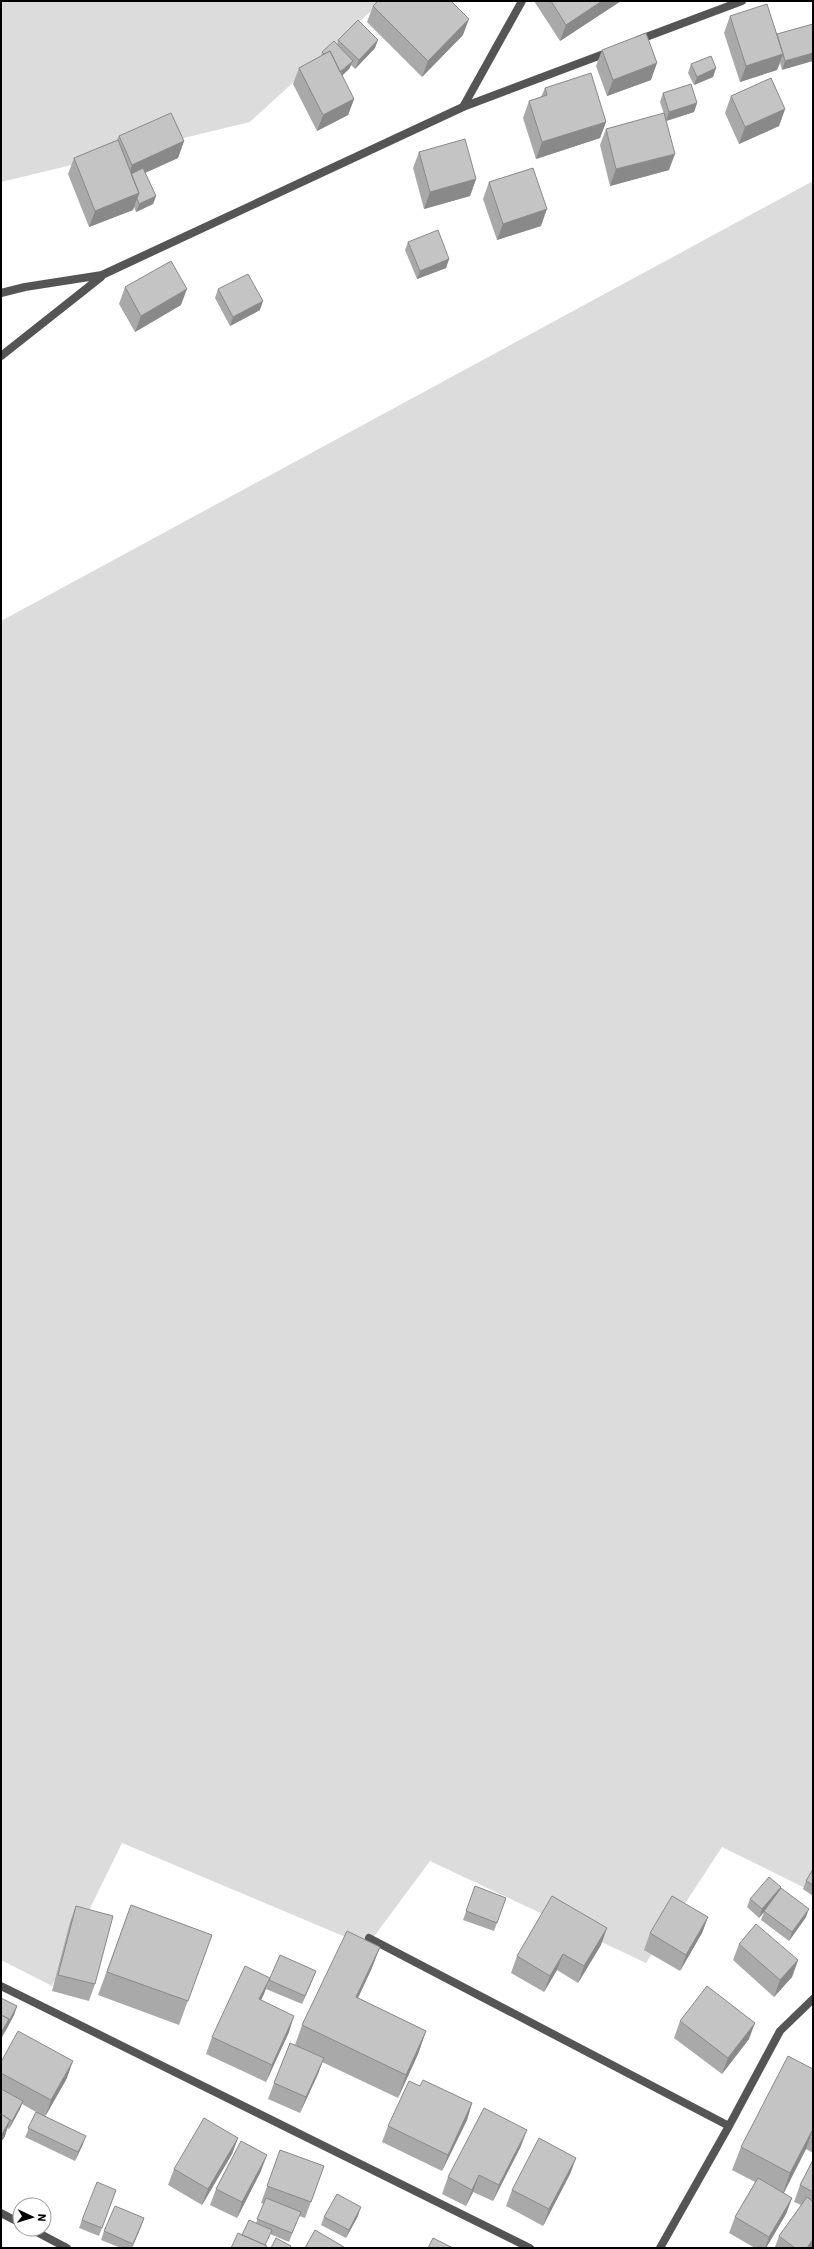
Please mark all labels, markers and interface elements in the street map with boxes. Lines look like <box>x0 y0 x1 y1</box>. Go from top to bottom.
north arrow <box>12 2197 52 2237</box>
text: N <box>35 2213 49 2222</box>

